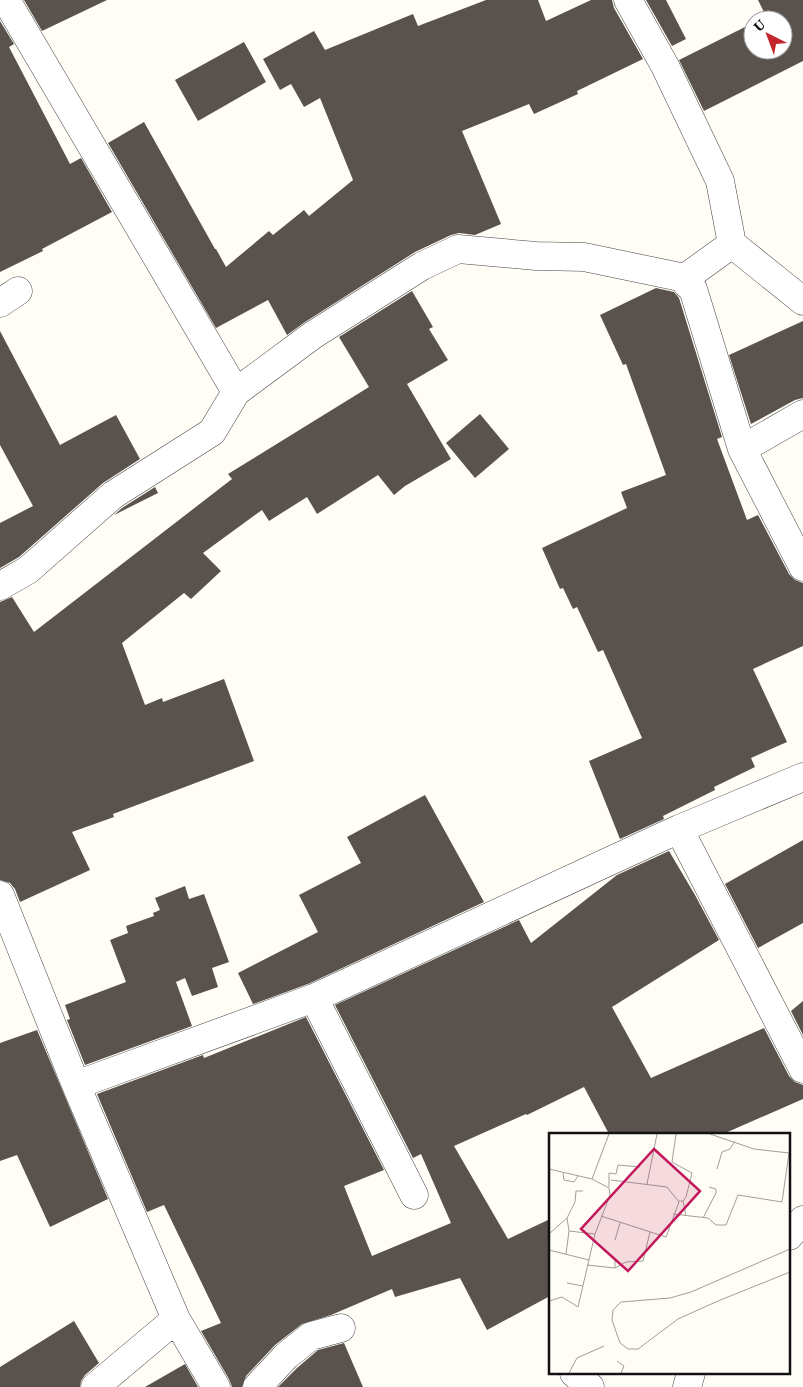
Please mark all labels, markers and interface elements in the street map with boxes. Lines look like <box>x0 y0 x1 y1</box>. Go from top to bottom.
north arrow <box>743 10 793 60</box>
text: U <box>749 14 770 36</box>
inset map <box>549 1133 790 1374</box>

